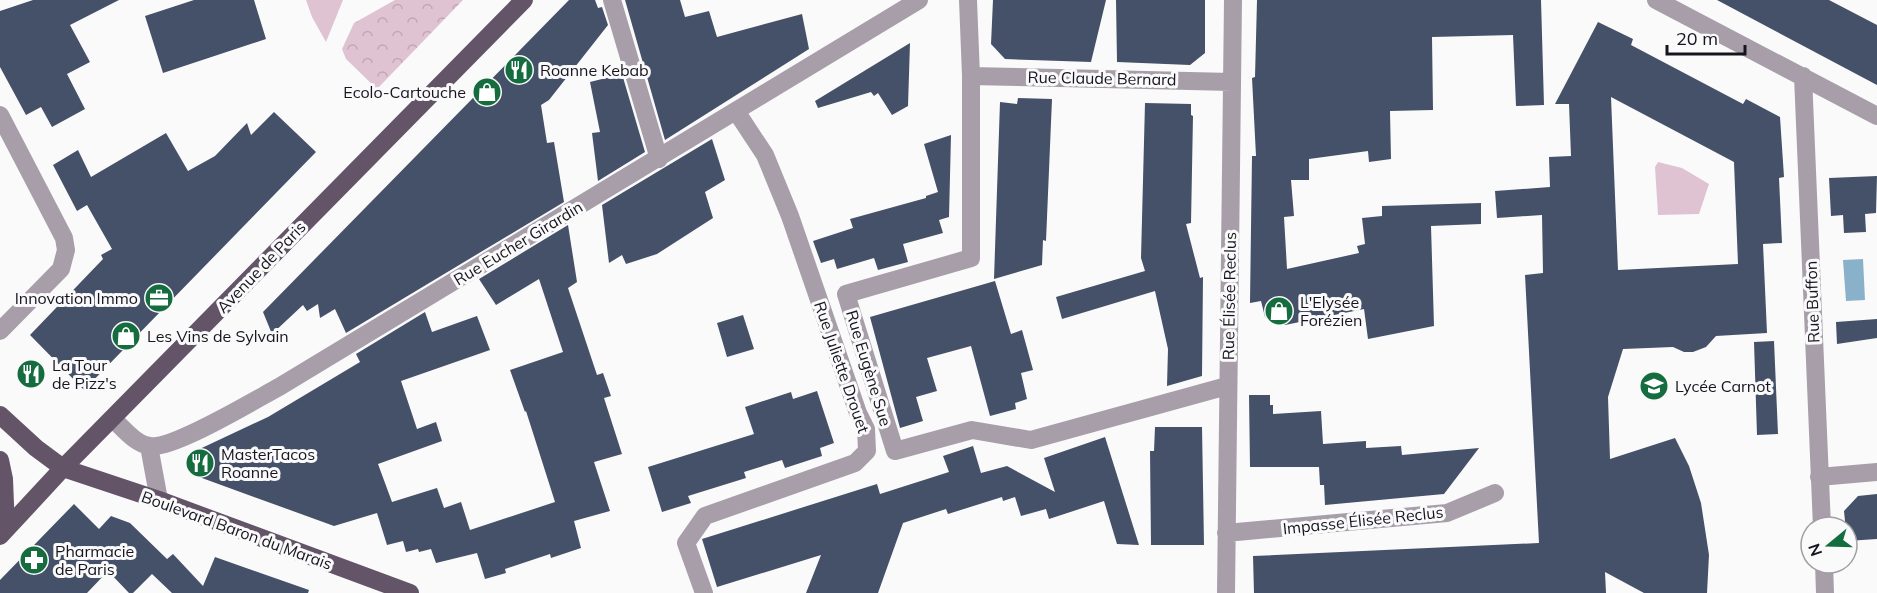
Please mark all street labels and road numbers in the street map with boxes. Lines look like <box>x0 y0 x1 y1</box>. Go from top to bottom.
street label: Rue Claude Bernard <box>1027 67 1177 89</box>
street label: Rue Eucher Girardin <box>450 197 586 289</box>
street label: Avenue de Paris <box>212 217 310 317</box>
street label: Rue Élisée Reclus <box>1218 232 1240 360</box>
street label: Rue Buffon <box>1801 261 1823 343</box>
street label: Rue Juliette Drouet <box>810 298 874 436</box>
street label: Rue Eugène Sue <box>842 308 896 428</box>
street label: Boulevard Baron du Marais <box>139 486 335 574</box>
street label: Impasse Élisée Reclus <box>1282 502 1444 538</box>

